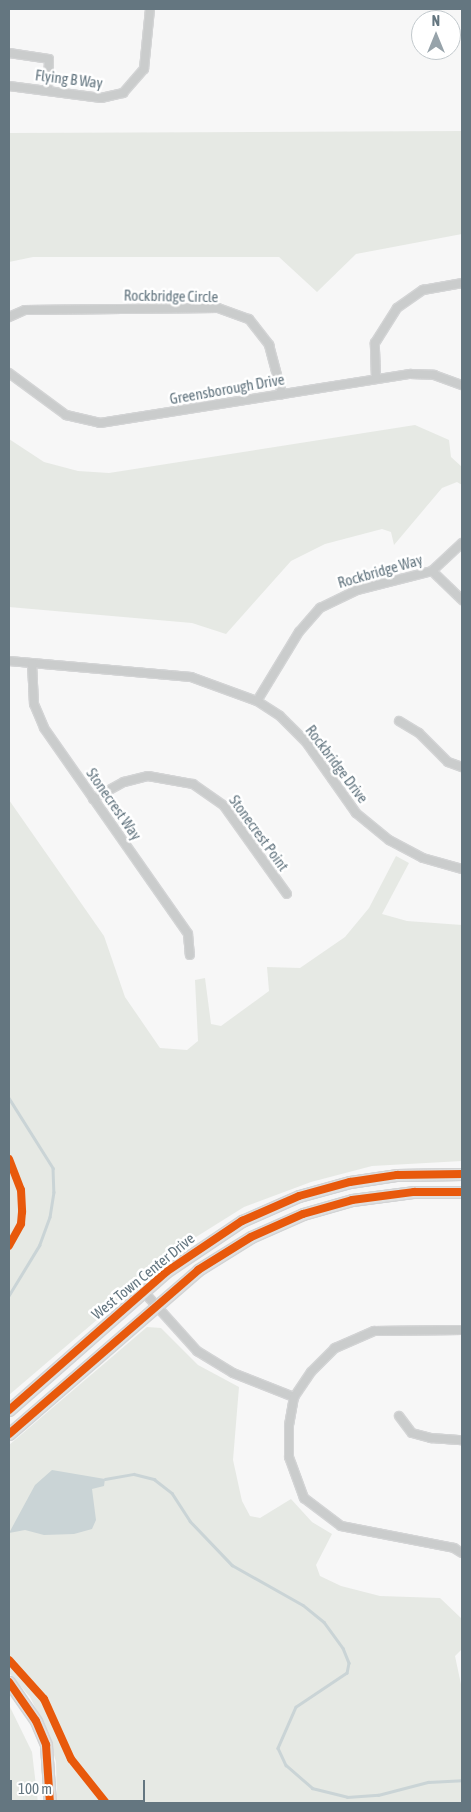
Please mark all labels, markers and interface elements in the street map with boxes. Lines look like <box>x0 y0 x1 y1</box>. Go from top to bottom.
north arrow <box>411 10 461 60</box>
text: N <box>432 13 440 29</box>
street label: Flying B Way <box>34 66 104 92</box>
street label: Rockbridge Circle <box>124 286 218 306</box>
street label: Greensborough Drive <box>168 370 286 408</box>
street label: Rockbridge Way <box>336 550 424 592</box>
street label: Rockbridge Drive <box>302 721 372 807</box>
street label: Stonecrest Way <box>83 765 145 843</box>
street label: Stonecrest Point <box>225 792 293 874</box>
street label: West Town Center Drive <box>88 1229 198 1323</box>
scale bar <box>12 1770 148 1802</box>
text: 100 m <box>18 1780 52 1797</box>

